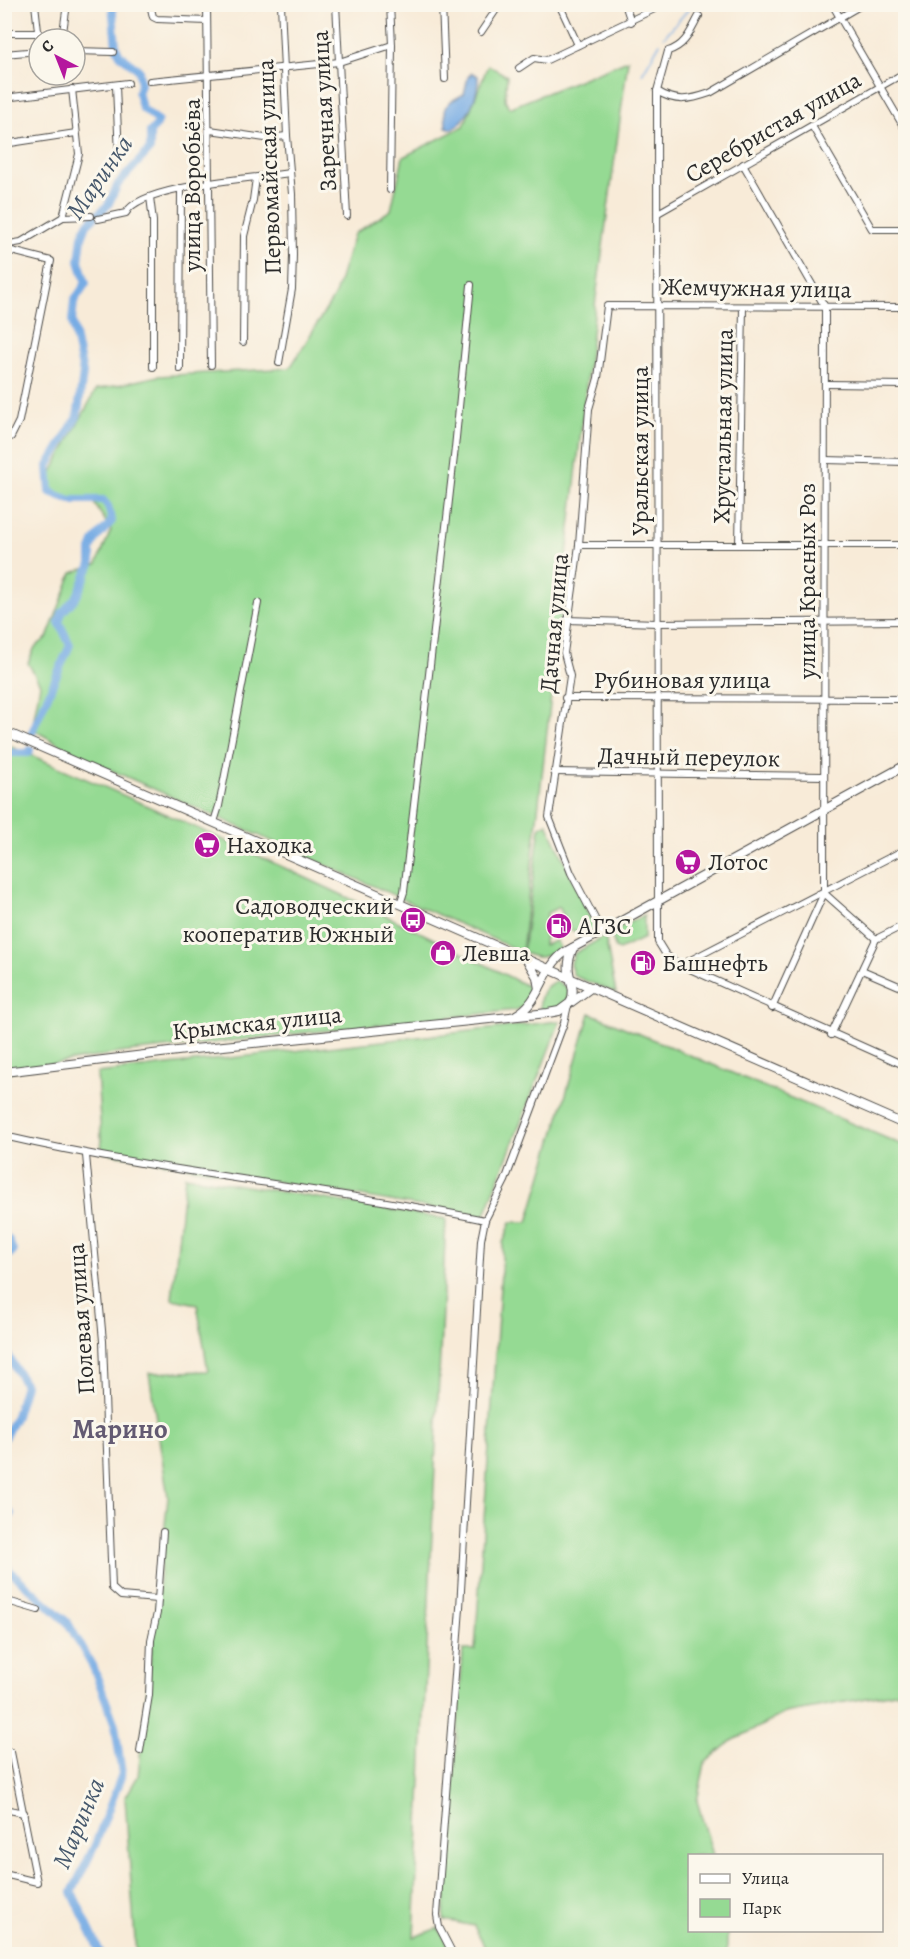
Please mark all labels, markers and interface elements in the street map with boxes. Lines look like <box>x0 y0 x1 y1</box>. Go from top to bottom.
north arrow <box>27 27 87 87</box>
street label: Заречная улица <box>304 30 344 192</box>
text: С <box>37 35 59 58</box>
street label: Первомайская улица <box>249 59 289 275</box>
street label: Серебристая улица <box>679 64 867 190</box>
street label: улица Воробьёва <box>176 98 208 273</box>
water label: Маринка <box>58 128 141 226</box>
street label: Жемчужная улица <box>660 270 852 306</box>
street label: Хрустальная улица <box>705 328 741 524</box>
street label: Уральская улица <box>624 366 656 536</box>
street label: улица Красных Роз <box>791 483 823 680</box>
street label: Дачная улица <box>532 552 576 694</box>
street label: Рубиновая улица <box>593 664 771 696</box>
street label: Дачный переулок <box>598 739 780 775</box>
place label: Находка <box>226 829 313 861</box>
supermarket icon: Находка <box>192 830 222 860</box>
place label: Лотос <box>708 846 768 878</box>
supermarket icon: Лотос <box>673 847 703 877</box>
place label: Садоводческий кооператив Южный <box>183 890 394 950</box>
bus stop icon: Садоводческий кооператив Южный <box>398 905 428 935</box>
place label: АГЗС <box>577 910 632 942</box>
fuel station icon: АГЗС <box>544 911 574 941</box>
place label: Левша <box>462 937 530 969</box>
shop icon: Левша <box>428 938 458 968</box>
place label: Башнефть <box>662 947 768 979</box>
fuel station icon: Башнефть <box>628 948 658 978</box>
street label: Крымская улица <box>170 998 344 1048</box>
street label: Полевая улица <box>60 1242 102 1396</box>
district label: Марино <box>72 1411 168 1447</box>
water label: Маринка <box>44 1772 113 1874</box>
legend <box>688 1854 883 1932</box>
text: Улица <box>742 1866 790 1890</box>
text: Парк <box>742 1896 782 1920</box>

